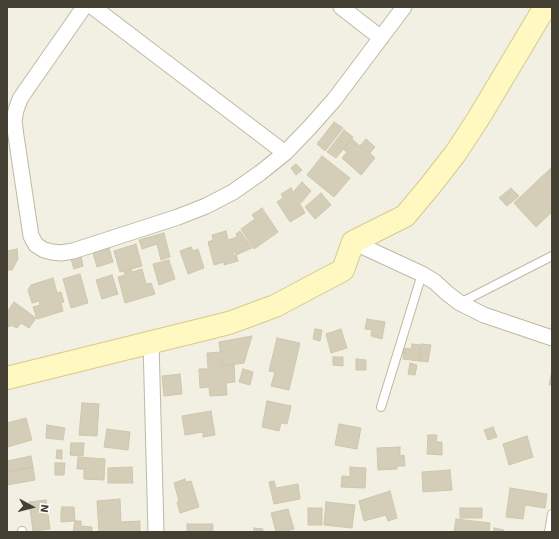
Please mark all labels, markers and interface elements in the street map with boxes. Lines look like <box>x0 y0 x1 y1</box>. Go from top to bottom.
north arrow <box>12 487 52 527</box>
text: N <box>37 504 51 513</box>

